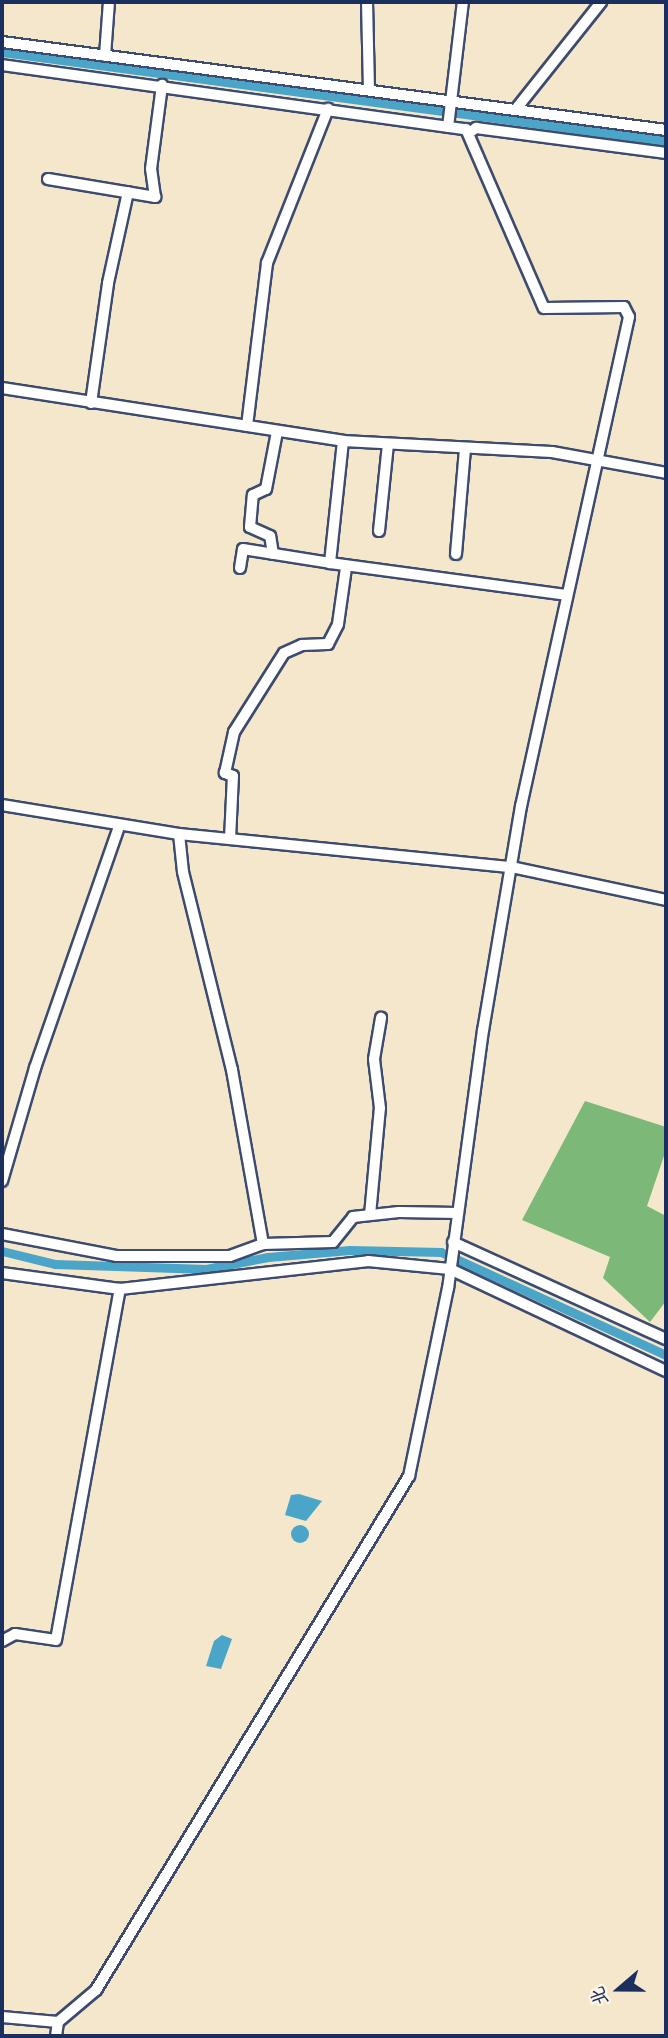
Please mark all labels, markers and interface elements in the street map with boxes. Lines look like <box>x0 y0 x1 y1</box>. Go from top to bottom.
north arrow <box>584 1954 654 2024</box>
text: 北 <box>585 1983 614 2009</box>

